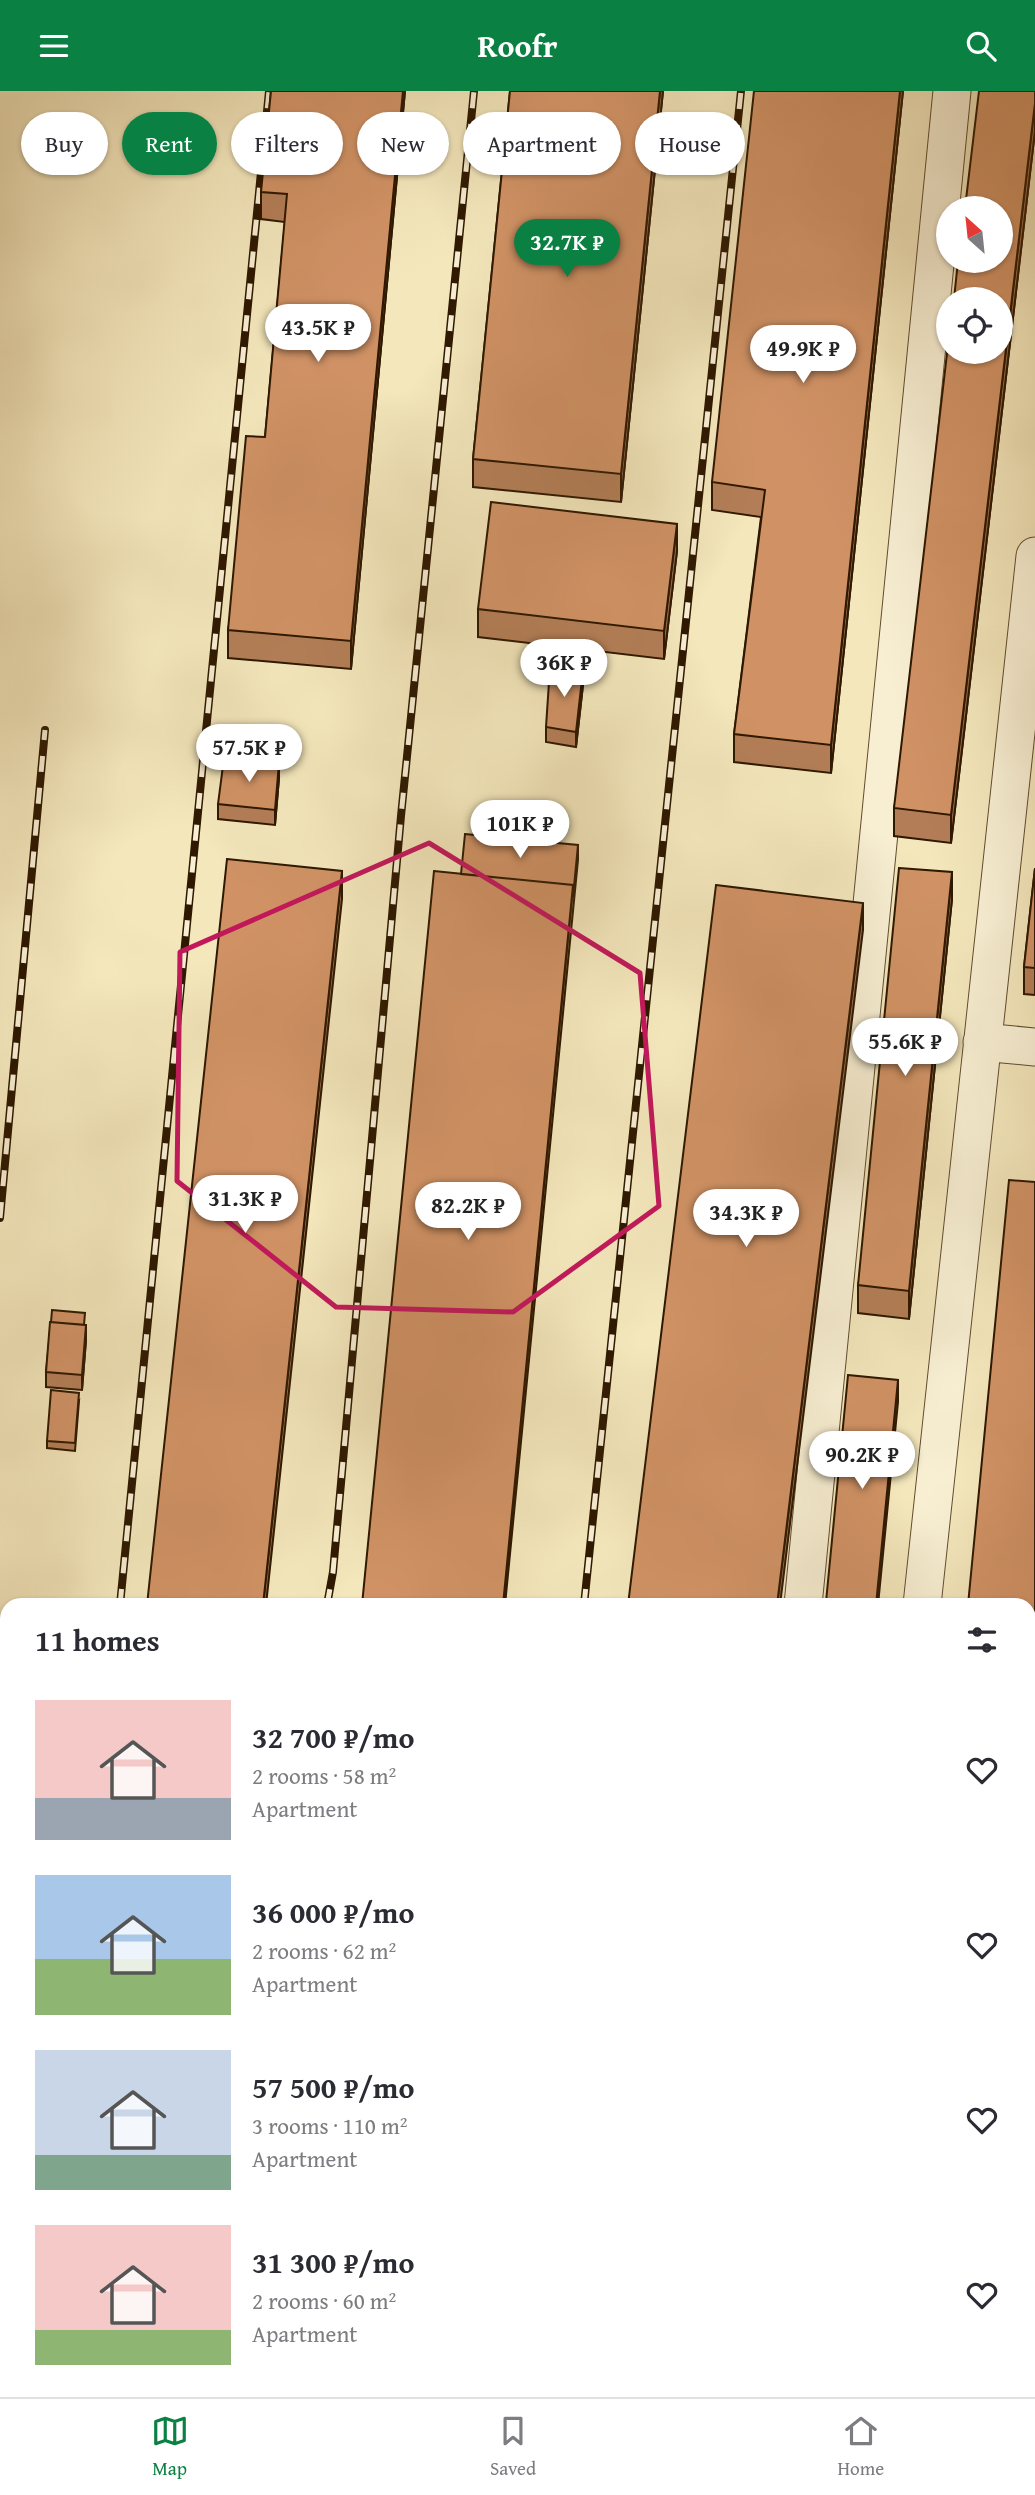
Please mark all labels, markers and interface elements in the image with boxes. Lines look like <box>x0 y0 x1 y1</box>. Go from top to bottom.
text: Roofr <box>478 22 557 69</box>
icon: menu <box>35 27 73 65</box>
icon: search <box>962 27 1000 65</box>
chip: Buy <box>21 112 108 175</box>
chip: Rent <box>122 112 217 175</box>
chip: Filters <box>231 112 343 175</box>
chip: New <box>357 112 449 175</box>
chip: Apartment <box>463 112 621 175</box>
chip: House <box>635 112 745 175</box>
north arrow <box>936 196 1013 273</box>
map controls <box>936 196 1013 364</box>
pin: 32.7K ₽ <box>502 219 632 279</box>
text: 32.7K ₽ <box>530 225 604 258</box>
button: locate <box>936 287 1013 364</box>
pin: 43.5K ₽ <box>253 305 383 364</box>
text: 43.5K ₽ <box>281 310 355 343</box>
pin: 49.9K ₽ <box>738 325 868 385</box>
text: 49.9K ₽ <box>766 331 840 364</box>
pin: 36K ₽ <box>515 639 613 699</box>
text: 36K ₽ <box>536 645 592 678</box>
pin: 57.5K ₽ <box>184 725 314 784</box>
text: 57.5K ₽ <box>212 730 286 763</box>
pin: 101K ₽ <box>463 801 577 860</box>
text: 101K ₽ <box>486 806 554 839</box>
pin: 55.6K ₽ <box>840 1019 970 1078</box>
text: 55.6K ₽ <box>868 1024 942 1057</box>
pin: 31.3K ₽ <box>180 1175 310 1235</box>
text: 31.3K ₽ <box>208 1181 282 1214</box>
pin: 82.2K ₽ <box>403 1183 533 1242</box>
text: 82.2K ₽ <box>431 1188 505 1221</box>
pin: 34.3K ₽ <box>681 1189 811 1249</box>
text: 34.3K ₽ <box>709 1195 783 1228</box>
pin: 90.2K ₽ <box>797 1431 927 1491</box>
text: 90.2K ₽ <box>825 1437 899 1470</box>
text: 11 homes <box>35 1618 160 1662</box>
icon: filters <box>963 1621 1001 1659</box>
text: 32 700 ₽/mo <box>252 1715 415 1759</box>
icon: home <box>91 1728 175 1812</box>
icon: heart <box>963 1751 1001 1789</box>
text: 2 rooms · 58 m² <box>252 1759 396 1792</box>
text: Apartment <box>252 1792 357 1825</box>
text: 36 000 ₽/mo <box>252 1890 415 1934</box>
icon: home <box>91 1903 175 1987</box>
icon: heart <box>963 1926 1001 1964</box>
text: 2 rooms · 62 m² <box>252 1934 396 1967</box>
text: Apartment <box>252 1967 357 2000</box>
text: 57 500 ₽/mo <box>252 2065 415 2109</box>
icon: home <box>91 2078 175 2162</box>
icon: heart <box>963 2101 1001 2139</box>
text: 3 rooms · 110 m² <box>252 2109 407 2142</box>
text: Apartment <box>252 2142 357 2175</box>
text: 31 300 ₽/mo <box>252 2240 415 2284</box>
icon: home <box>91 2253 175 2337</box>
icon: heart <box>963 2276 1001 2314</box>
text: 2 rooms · 60 m² <box>252 2284 396 2317</box>
text: Apartment <box>252 2317 357 2350</box>
tab: Map <box>151 2412 189 2482</box>
tab: Saved <box>490 2412 536 2482</box>
tab: Home <box>838 2412 884 2482</box>

